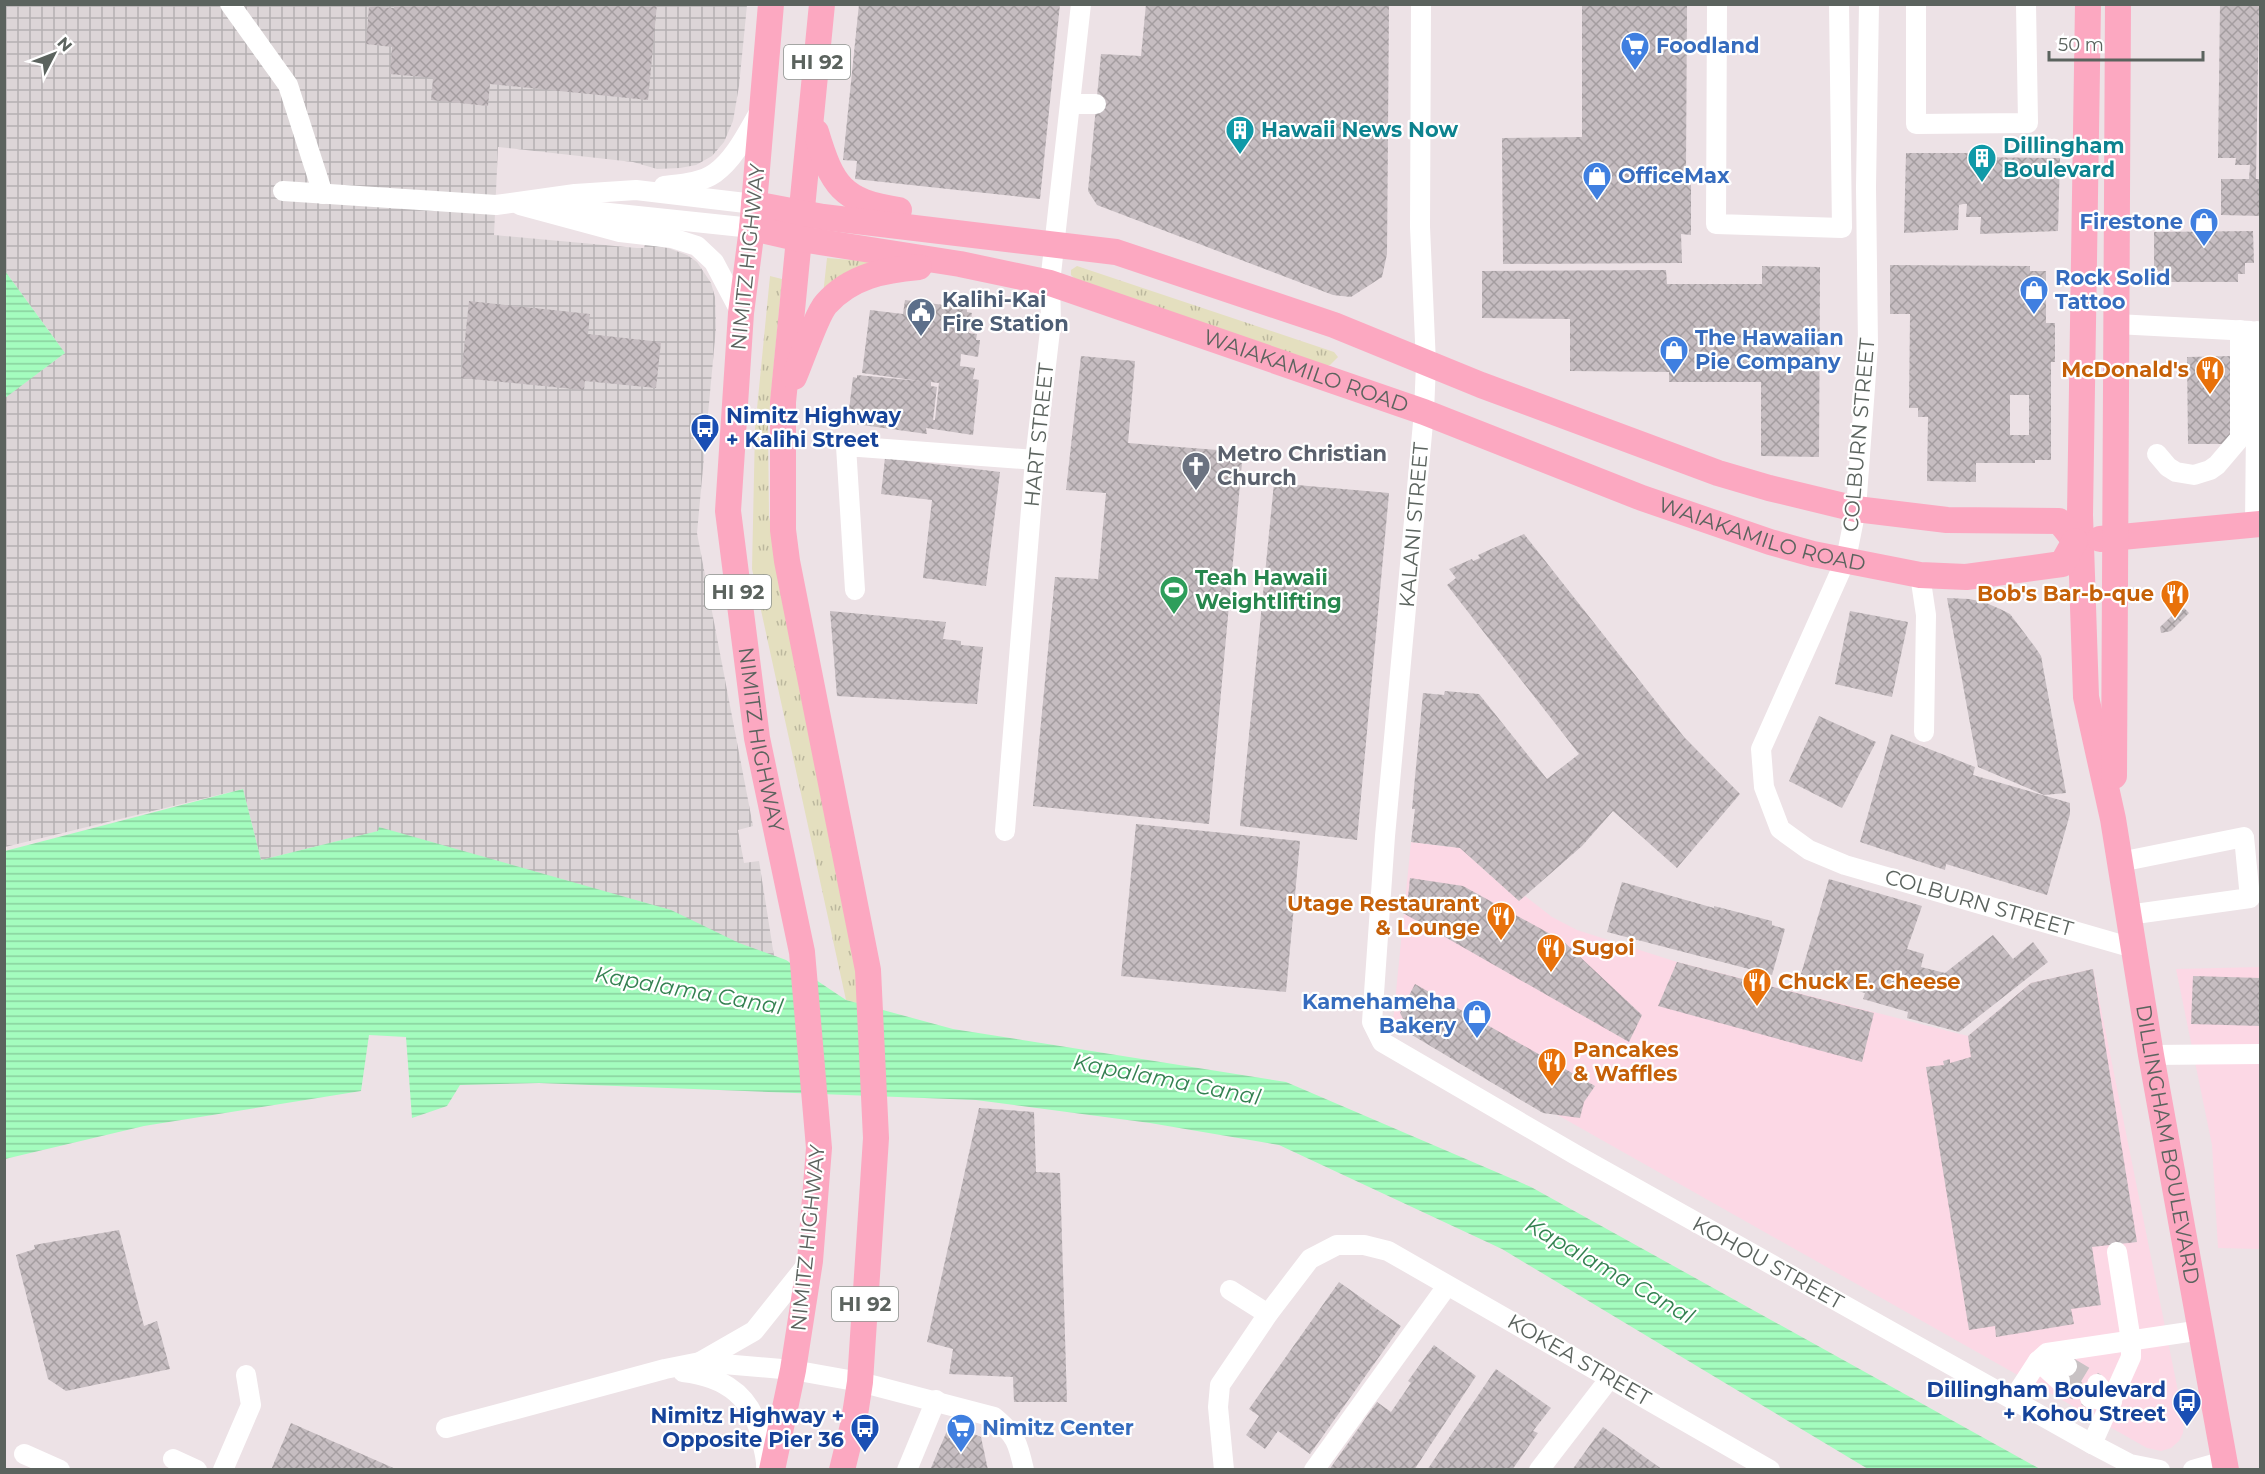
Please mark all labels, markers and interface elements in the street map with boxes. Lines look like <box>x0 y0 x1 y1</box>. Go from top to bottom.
north arrow <box>24 24 84 84</box>
scale bar <box>2049 24 2204 62</box>
supermarket icon: Foodland <box>1619 30 1651 72</box>
text: N <box>53 33 76 55</box>
place label: Foodland <box>1656 33 1760 58</box>
text: 50 m <box>2058 34 2104 56</box>
road number: HI 92 <box>784 45 850 79</box>
building icon: Hawaii News Now <box>1224 114 1256 156</box>
place label: Hawaii News Now <box>1261 117 1458 142</box>
place label: Dillingham Boulevard <box>2003 133 2124 182</box>
building icon: Dillingham Boulevard <box>1966 142 1998 184</box>
shop icon: OfficeMax <box>1581 160 1613 202</box>
street label: NIMITZ HIGHWAY <box>725 162 770 351</box>
place label: OfficeMax <box>1618 163 1730 188</box>
shop icon: Firestone <box>2188 206 2220 248</box>
place label: Firestone <box>2080 209 2183 234</box>
place label: Rock Solid Tattoo <box>2055 265 2171 314</box>
shop icon: Rock Solid Tattoo <box>2018 274 2050 316</box>
place label: Kalihi-Kai Fire Station <box>942 287 1069 336</box>
public building icon: Kalihi-Kai Fire Station <box>905 296 937 338</box>
street label: WAIAKAMILO ROAD <box>1200 324 1412 418</box>
place label: The Hawaiian Pie Company <box>1695 325 1844 374</box>
shop icon: The Hawaiian Pie Company <box>1658 334 1690 376</box>
street label: COLBURN STREET <box>1838 337 1879 533</box>
restaurant icon: McDonald's <box>2194 354 2226 396</box>
place label: McDonald's <box>2061 357 2189 382</box>
street label: HART STREET <box>1019 362 1059 508</box>
place label: Nimitz Highway + Kalihi Street <box>726 403 901 452</box>
bus stop icon: Nimitz Highway + Kalihi Street <box>689 412 721 454</box>
place label: Metro Christian Church <box>1217 441 1387 490</box>
street label: KALANI STREET <box>1394 441 1433 609</box>
church icon: Metro Christian Church <box>1180 450 1212 492</box>
street label: WAIAKAMILO ROAD <box>1655 492 1868 576</box>
place label: Teah Hawaii Weightlifting <box>1195 565 1342 614</box>
sports icon: Teah Hawaii Weightlifting <box>1158 574 1190 616</box>
road number: HI 92 <box>705 575 771 609</box>
restaurant icon: Bob's Bar-b-que <box>2159 578 2191 620</box>
place label: Bob's Bar-b-que <box>1977 581 2154 606</box>
street label: NIMITZ HIGHWAY <box>733 646 790 835</box>
street label: COLBURN STREET <box>1882 864 2076 941</box>
place label: Utage Restaurant & Lounge <box>1287 891 1480 940</box>
restaurant icon: Utage Restaurant & Lounge <box>1485 900 1517 942</box>
restaurant icon: Sugoi <box>1535 932 1567 974</box>
place label: Sugoi <box>1572 935 1635 960</box>
water label: Kapalama Canal <box>593 961 785 1020</box>
restaurant icon: Chuck E. Cheese <box>1741 966 1773 1008</box>
place label: Chuck E. Cheese <box>1778 969 1961 994</box>
place label: Kamehameha Bakery <box>1302 989 1456 1038</box>
shop icon: Kamehameha Bakery <box>1461 998 1493 1040</box>
street label: DILLINGHAM BOULEVARD <box>2131 1003 2205 1286</box>
place label: Pancakes & Waffles <box>1573 1037 1679 1086</box>
restaurant icon: Pancakes & Waffles <box>1536 1046 1568 1088</box>
water label: Kapalama Canal <box>1071 1048 1263 1111</box>
street label: NIMITZ HIGHWAY <box>785 1143 830 1332</box>
water label: Kapalama Canal <box>1520 1211 1699 1330</box>
street label: KOHOU STREET <box>1688 1211 1848 1314</box>
road number: HI 92 <box>832 1287 898 1321</box>
street label: KOKEA STREET <box>1503 1308 1655 1411</box>
place label: Dillingham Boulevard + Kohou Street <box>1927 1377 2166 1426</box>
bus stop icon: Dillingham Boulevard + Kohou Street <box>2171 1386 2203 1428</box>
place label: Nimitz Highway + Opposite Pier 36 <box>651 1403 844 1452</box>
bus stop icon: Nimitz Highway + Opposite Pier 36 <box>849 1412 881 1454</box>
supermarket icon: Nimitz Center <box>945 1412 977 1454</box>
place label: Nimitz Center <box>982 1415 1134 1440</box>

